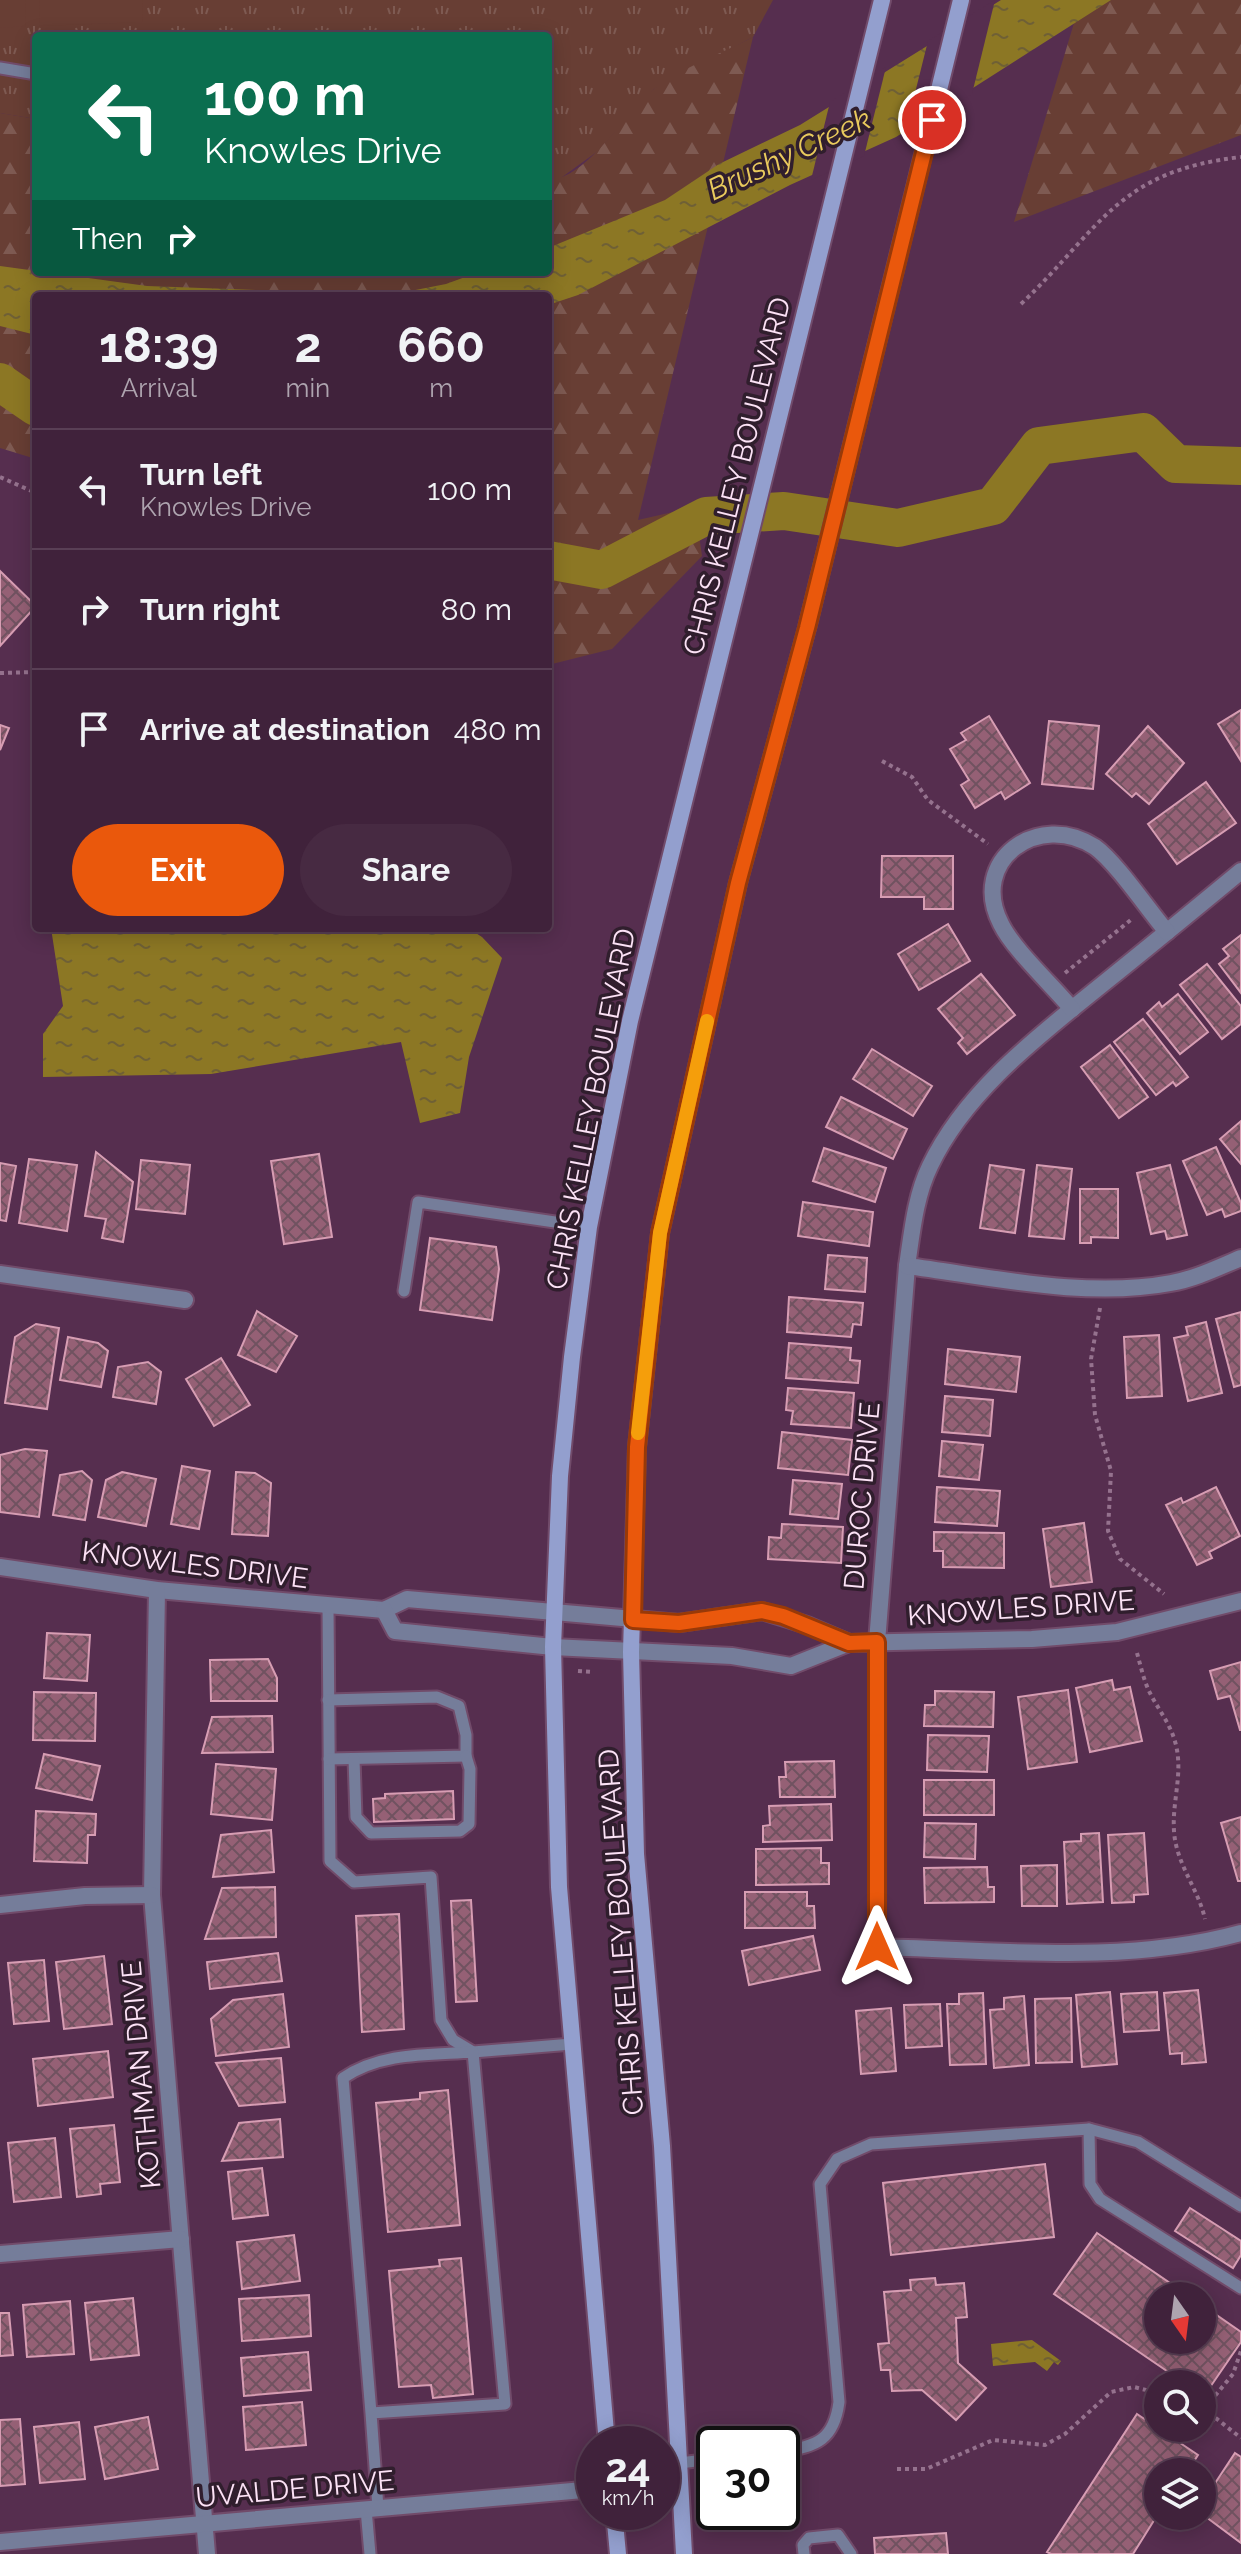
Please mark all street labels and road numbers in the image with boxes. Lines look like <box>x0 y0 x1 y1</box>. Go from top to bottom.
street label: CHRIS KELLEY BOULEVARD <box>677 294 797 658</box>
street label: CHRIS KELLEY BOULEVARD <box>540 926 642 1292</box>
street label: DUROC DRIVE <box>837 1401 887 1591</box>
street label: KNOWLES DRIVE <box>80 1535 310 1595</box>
street label: KNOWLES DRIVE <box>906 1584 1136 1632</box>
street label: CHRIS KELLEY BOULEVARD <box>592 1748 650 2116</box>
street label: KOTHMAN DRIVE <box>115 1960 167 2190</box>
street label: UVALDE DRIVE <box>194 2464 396 2514</box>

